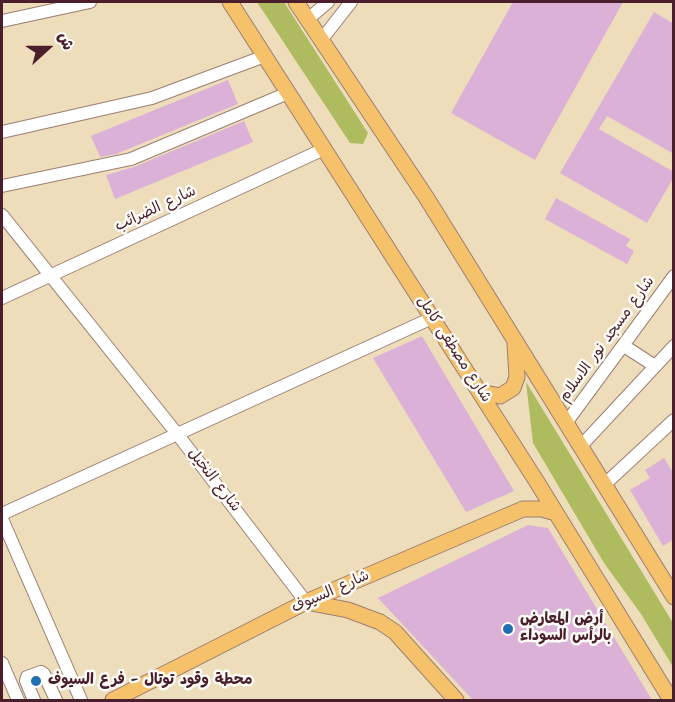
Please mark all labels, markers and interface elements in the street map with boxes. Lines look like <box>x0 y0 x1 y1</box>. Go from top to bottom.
north arrow <box>18 18 78 78</box>
text: ش <box>50 29 80 54</box>
street label: شارع الضرائب <box>113 183 199 237</box>
street label: شارع مسجد نور الاسلام <box>556 274 660 406</box>
street label: شارع مصطفى كامل <box>412 293 494 407</box>
street label: شارع النخيل <box>183 446 243 516</box>
street label: شارع السيوف <box>289 568 373 618</box>
place label: أرض المعارض بالرأس السوداء <box>520 611 611 646</box>
marker: أرض المعارض بالرأس السوداء <box>501 622 515 636</box>
place label: محطة وقود توتال - فرع السيوف <box>48 672 252 690</box>
marker: محطة وقود توتال - فرع السيوف <box>29 674 43 688</box>

